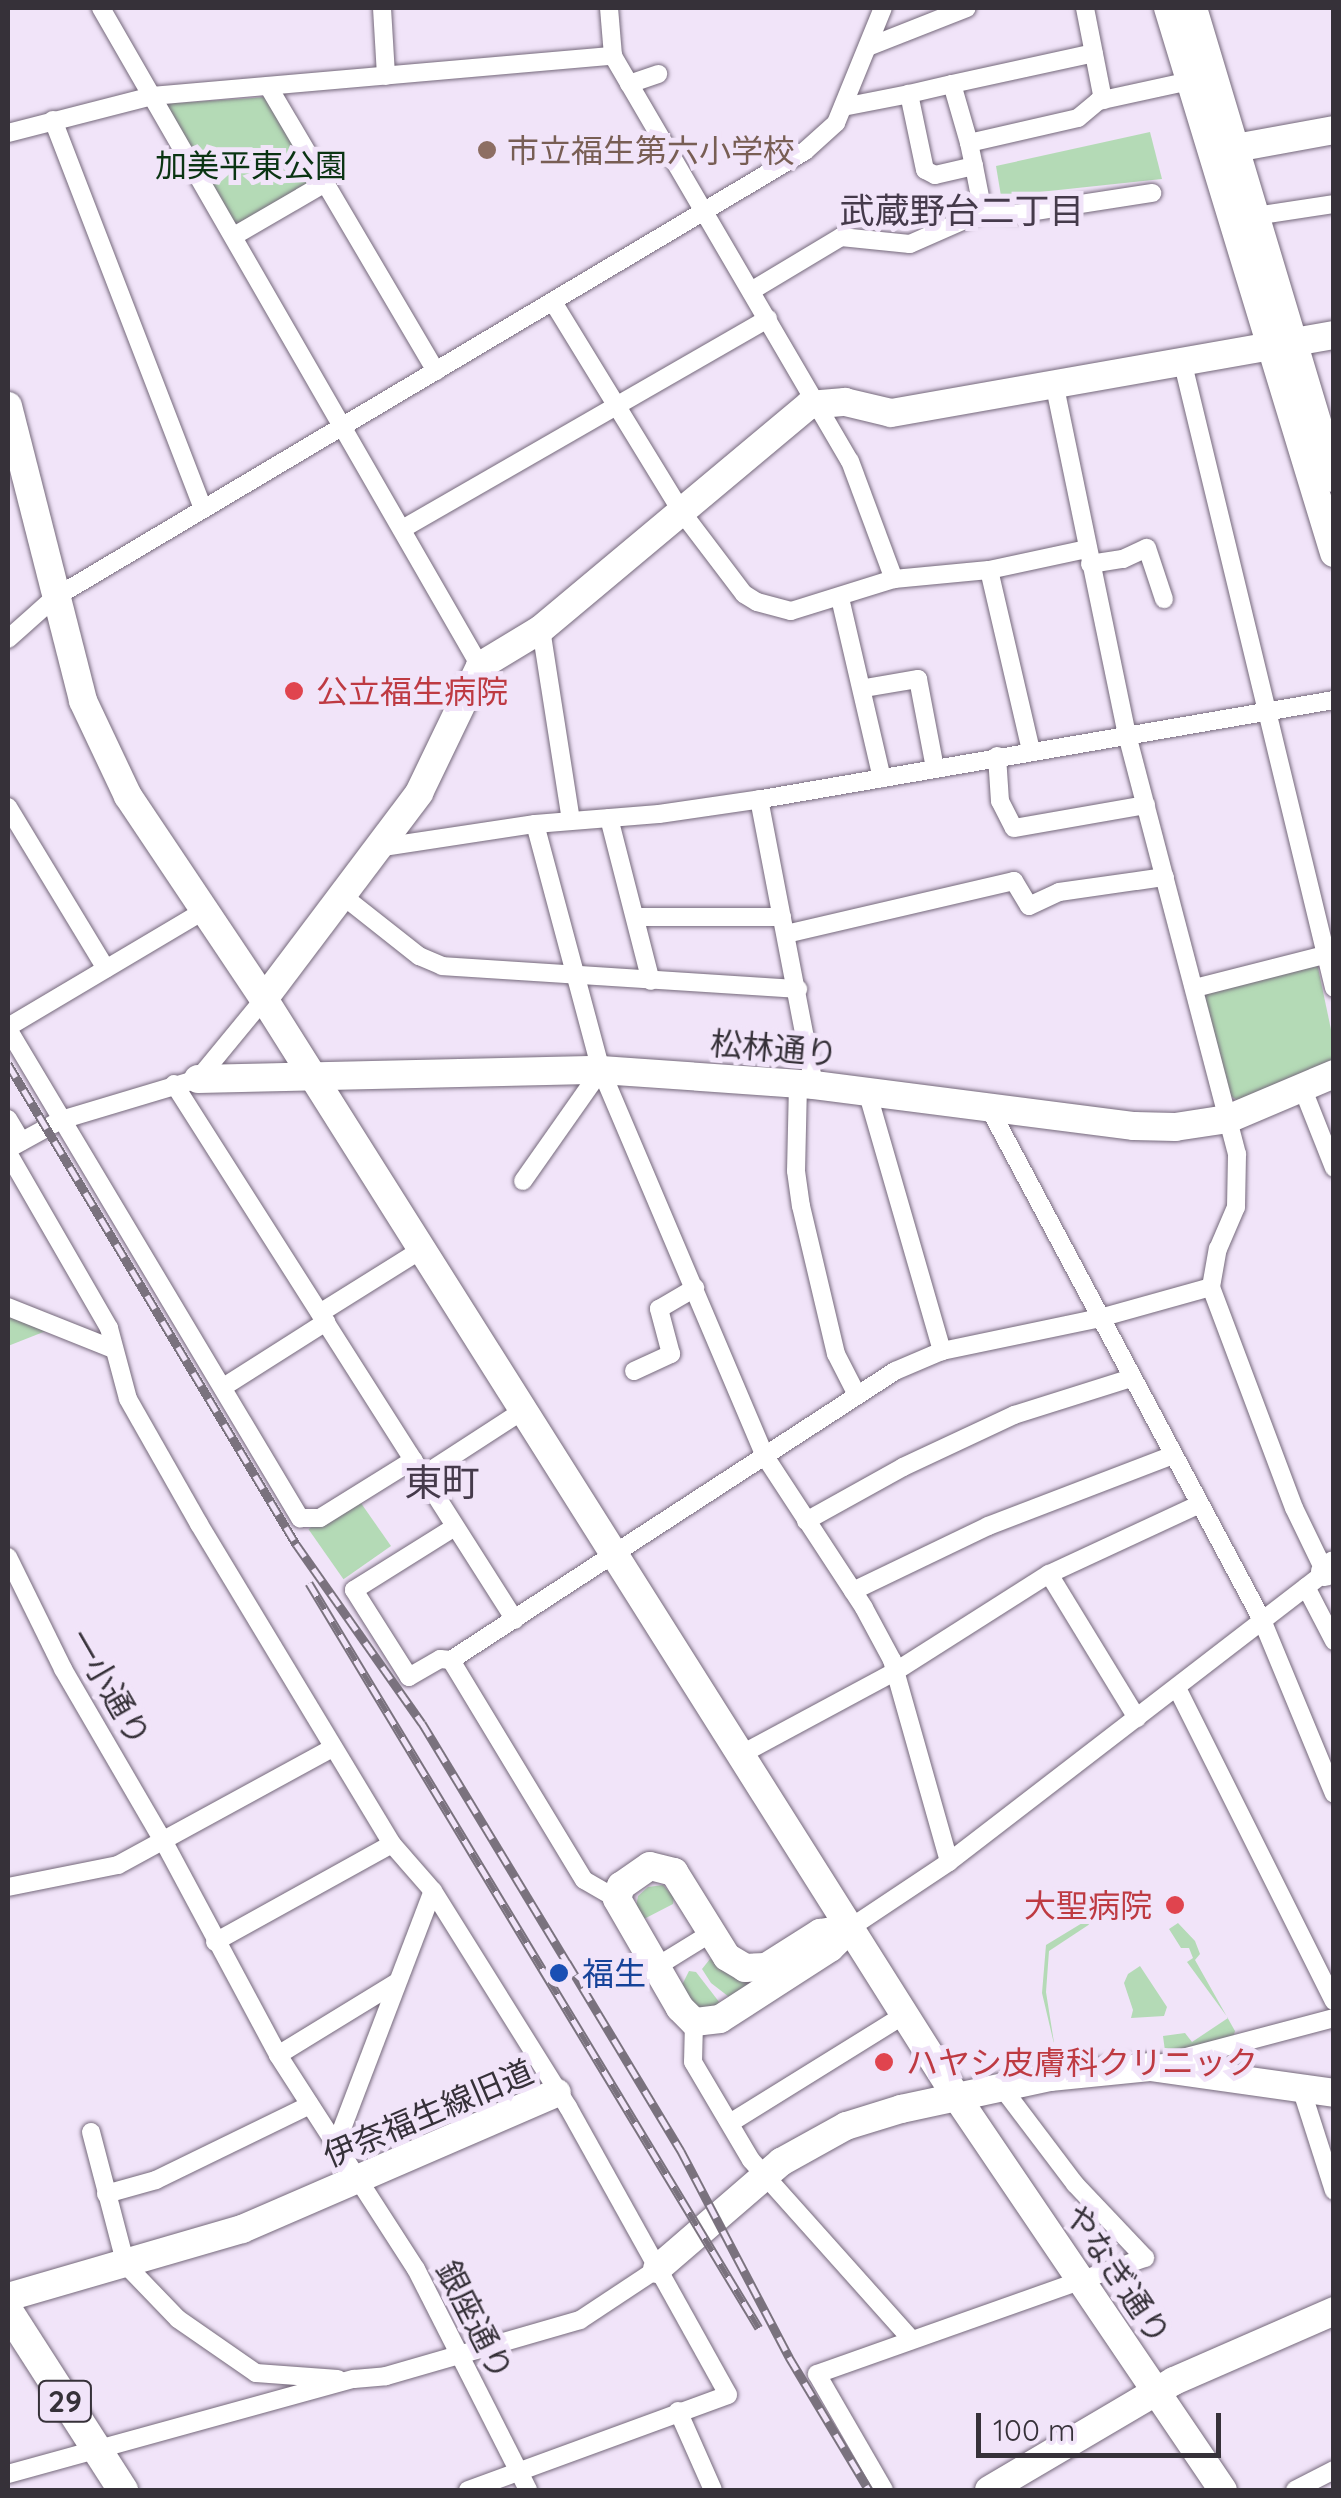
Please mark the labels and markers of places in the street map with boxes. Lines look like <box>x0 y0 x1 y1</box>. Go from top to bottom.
place label: 市立福生第六小学校 <box>507 131 795 169</box>
marker: 市立福生第六小学校 <box>476 139 498 161</box>
place label: 公立福生病院 <box>316 672 508 710</box>
marker: 公立福生病院 <box>281 678 307 704</box>
place label: 大聖病院 <box>1024 1886 1152 1924</box>
marker: 大聖病院 <box>1162 1892 1188 1918</box>
place label: 福生 <box>582 1954 646 1992</box>
marker: 福生 <box>546 1960 572 1986</box>
place label: ハヤシ皮膚科クリニック <box>906 2043 1258 2081</box>
marker: ハヤシ皮膚科クリニック <box>871 2049 897 2075</box>

